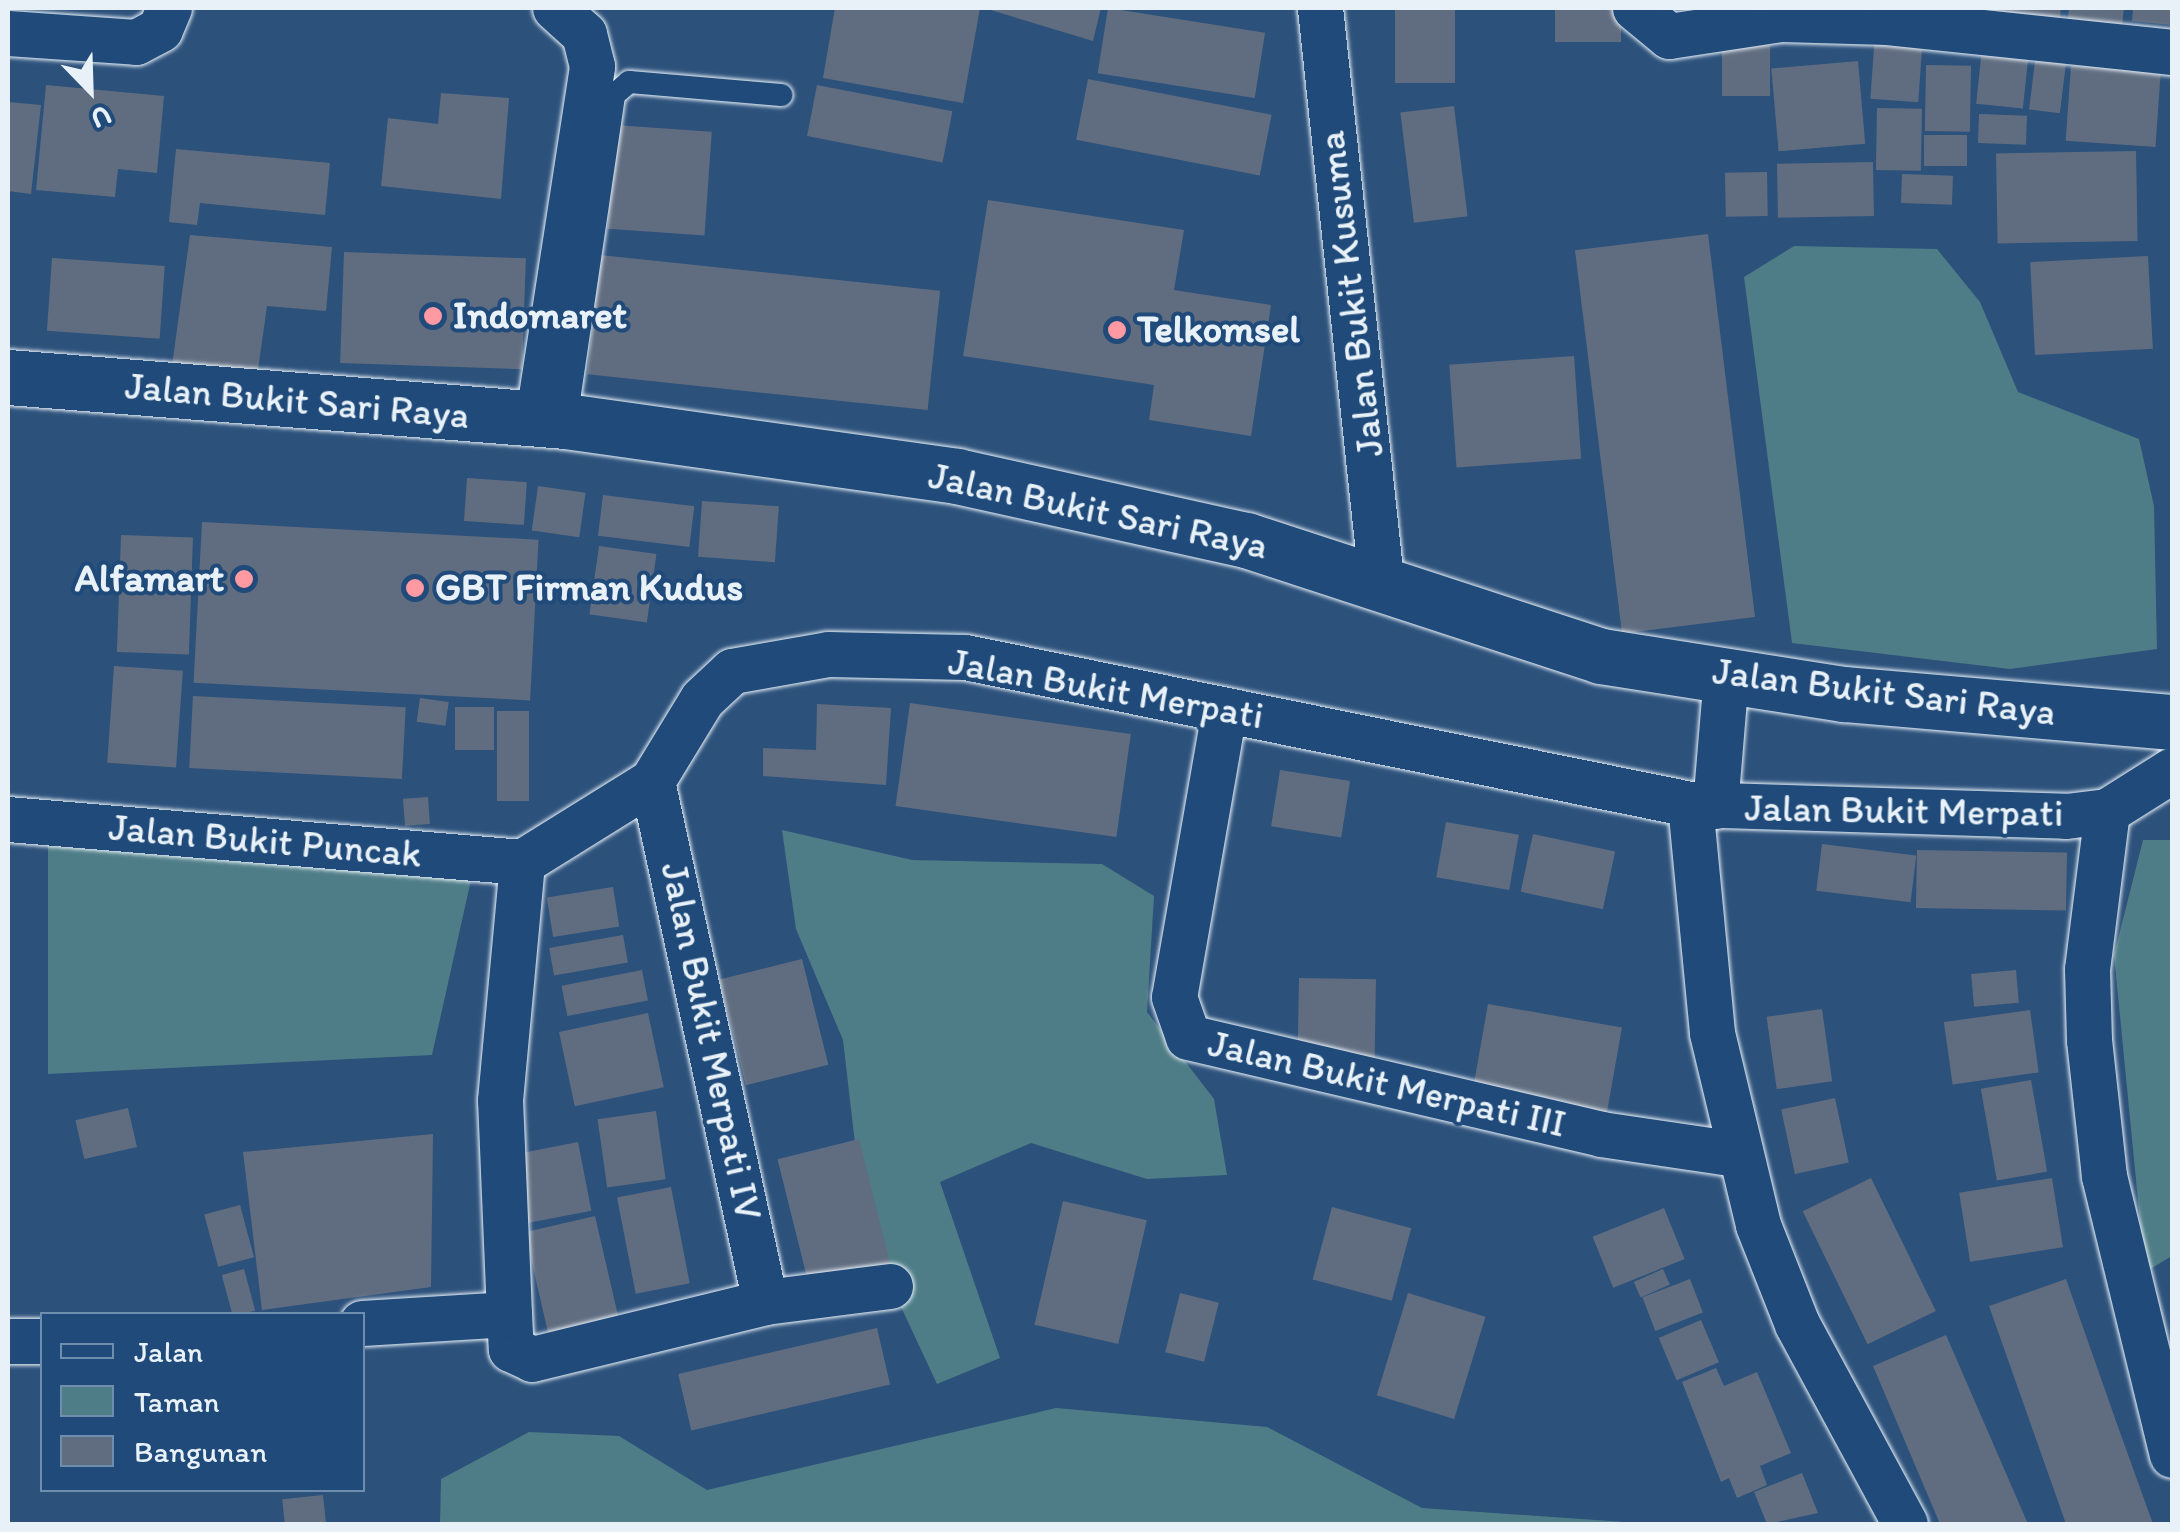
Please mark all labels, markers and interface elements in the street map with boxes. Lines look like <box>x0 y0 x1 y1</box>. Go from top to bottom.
north arrow <box>40 40 140 140</box>
text: U <box>87 98 117 137</box>
street label: Jalan Bukit Kusuma <box>1308 129 1394 459</box>
place label: Indomaret <box>453 293 627 339</box>
marker: Indomaret <box>422 305 444 327</box>
place label: Telkomsel <box>1137 307 1300 353</box>
marker: Telkomsel <box>1106 319 1128 341</box>
street label: Jalan Bukit Sari Raya <box>122 363 472 439</box>
street label: Jalan Bukit Sari Raya <box>924 453 1272 569</box>
place label: Alfamart <box>75 556 224 602</box>
place label: GBT Firman Kudus <box>435 565 742 611</box>
marker: Alfamart <box>233 568 255 590</box>
marker: GBT Firman Kudus <box>404 577 426 599</box>
street label: Jalan Bukit Merpati <box>945 639 1267 739</box>
street label: Jalan Bukit Sari Raya <box>1709 648 2059 736</box>
street label: Jalan Bukit Merpati <box>1745 785 2063 837</box>
street label: Jalan Bukit Puncak <box>107 805 423 877</box>
street label: Jalan Bukit Merpati IV <box>651 859 771 1223</box>
street label: Jalan Bukit Merpati III <box>1204 1021 1570 1147</box>
legend <box>40 1312 365 1492</box>
text: Jalan <box>134 1333 203 1370</box>
text: Taman <box>134 1383 219 1420</box>
text: Bangunan <box>134 1433 267 1470</box>

